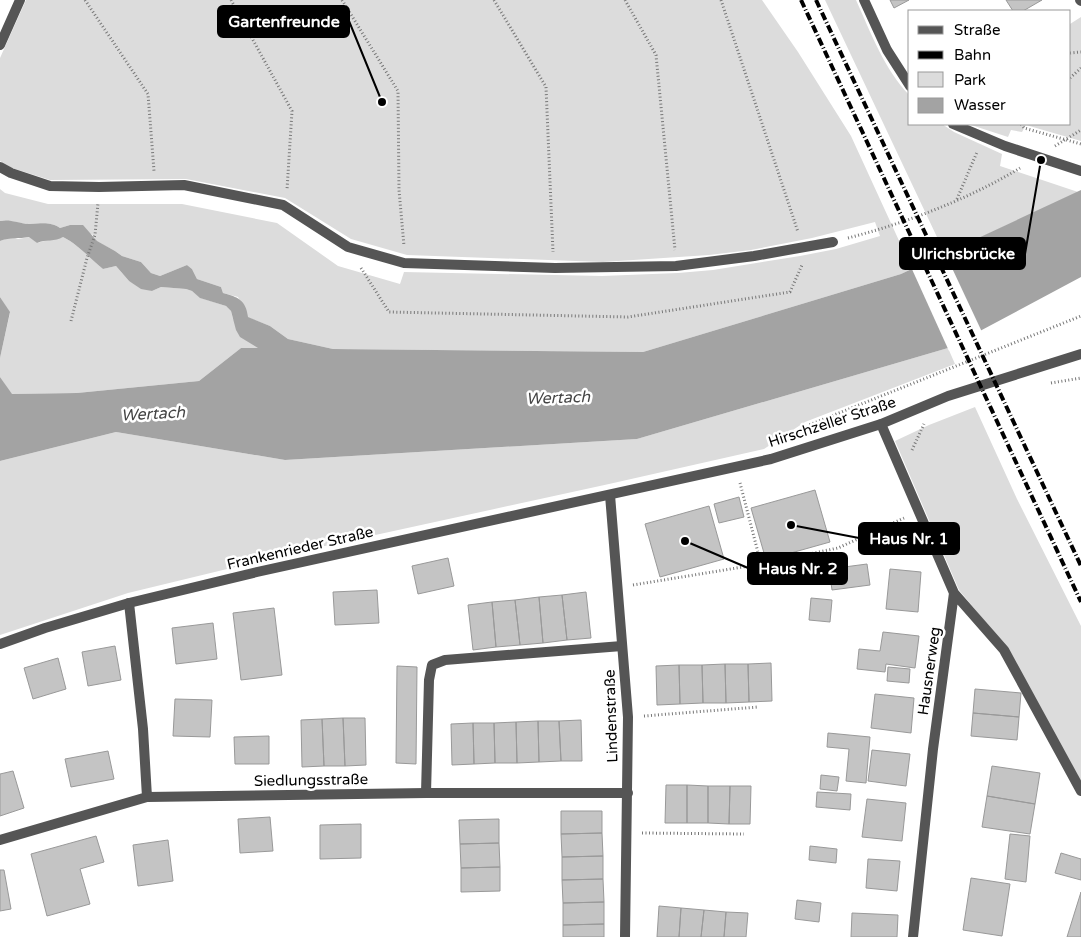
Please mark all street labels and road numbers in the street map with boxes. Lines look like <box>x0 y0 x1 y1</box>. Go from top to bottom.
street label: Hirschzeller Straße <box>766 393 898 451</box>
street label: Frankenrieder Straße <box>225 522 375 574</box>
street label: Hausnerweg <box>914 626 944 716</box>
street label: Lindenstraße <box>600 669 622 763</box>
street label: Siedlungsstraße <box>254 770 368 790</box>

